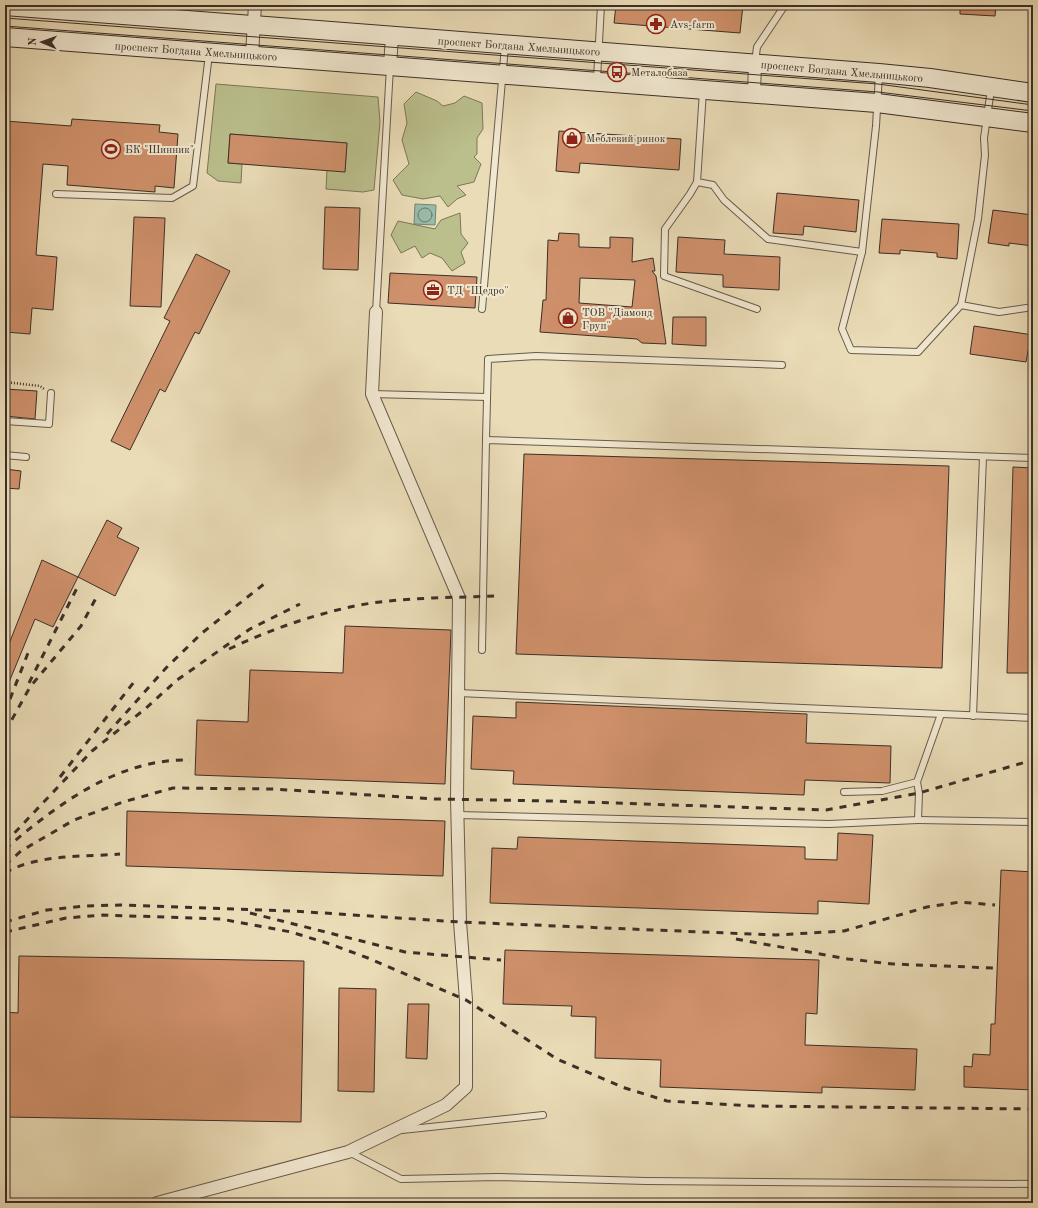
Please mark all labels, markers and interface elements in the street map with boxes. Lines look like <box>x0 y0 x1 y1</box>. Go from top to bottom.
pharmacy icon: Avs-farm <box>645 13 667 35</box>
place label: Avs-farm <box>670 20 715 31</box>
north arrow <box>22 22 62 62</box>
street label: проспект Богдана Хмельницького <box>437 36 600 59</box>
text: N <box>28 37 39 46</box>
street label: проспект Богдана Хмельницького <box>114 41 277 64</box>
street label: проспект Богдана Хмельницького <box>760 60 923 85</box>
bus stop icon: Металобаза <box>606 61 628 83</box>
place label: Металобаза <box>631 68 689 79</box>
shop icon: Меблевий ринок <box>561 127 583 149</box>
place label: Меблевий ринок <box>586 134 666 145</box>
sports icon: БК "Шинник" <box>100 138 122 160</box>
place label: БК "Шинник" <box>125 145 194 156</box>
office icon: ТД "Щедро" <box>422 279 444 301</box>
place label: ТД "Щедро" <box>447 286 509 297</box>
shop icon: ТОВ "Діамонд Груп" <box>557 307 579 329</box>
place label: ТОВ "Діамонд Груп" <box>582 308 653 332</box>

